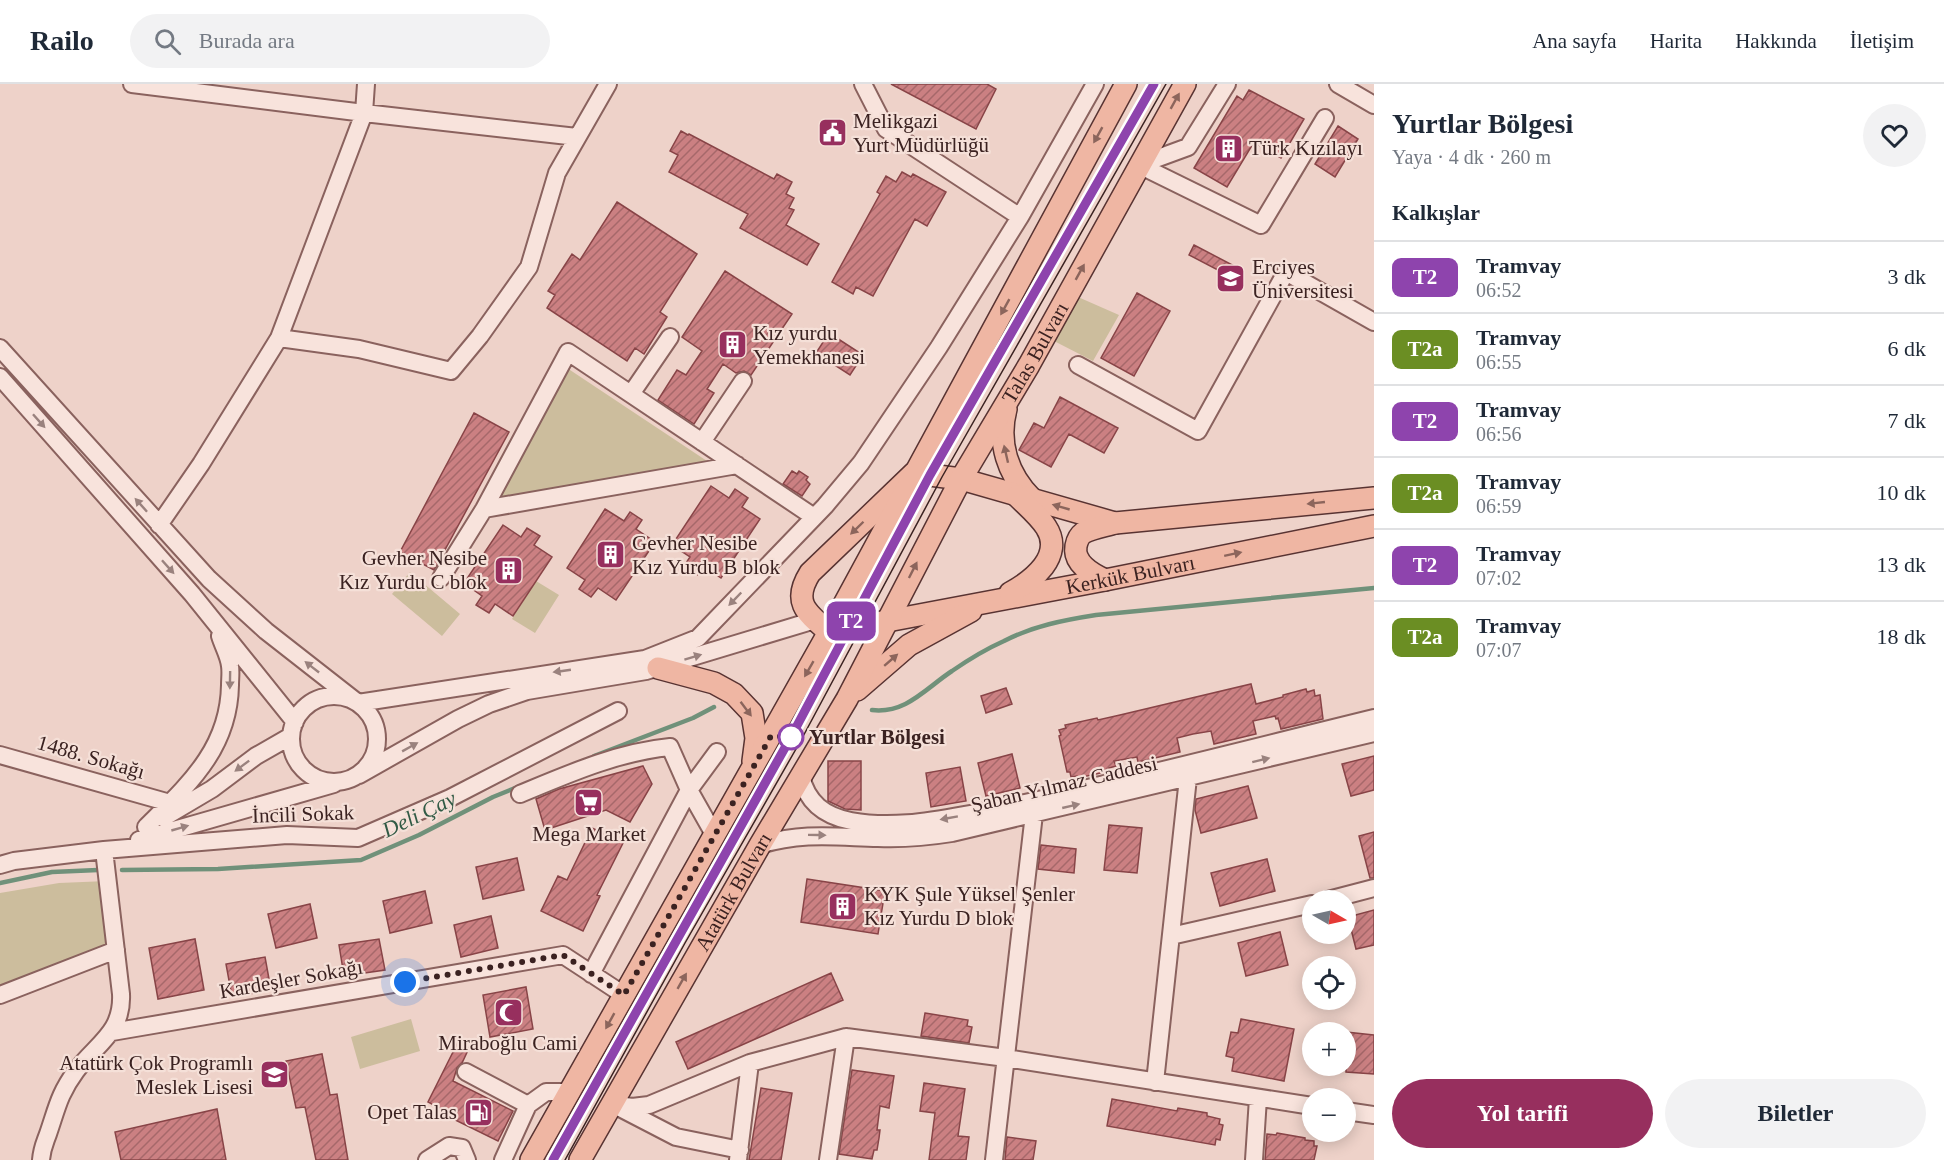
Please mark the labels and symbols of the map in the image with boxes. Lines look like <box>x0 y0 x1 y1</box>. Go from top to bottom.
one-way arrow <box>1170 92 1180 109</box>
place label: Melikgazi Yurt Müdürlüğü <box>853 109 989 157</box>
public building icon: Melikgazi Yurt Müdürlüğü <box>816 117 848 149</box>
one-way arrow <box>1093 127 1103 144</box>
building icon: Türk Kızılayı <box>1212 132 1244 164</box>
place label: Türk Kızılayı <box>1249 136 1363 160</box>
place label: Erciyes Üniversitesi <box>1252 255 1354 303</box>
school or university icon: Erciyes Üniversitesi <box>1215 263 1247 295</box>
one-way arrow <box>1075 264 1086 280</box>
street label: Talas Bulvarı <box>997 298 1073 408</box>
one-way arrow <box>1000 298 1010 315</box>
place label: Kız yurdu Yemekhanesi <box>753 321 865 369</box>
building icon: Kız yurdu Yemekhanesi <box>716 329 748 361</box>
one-way arrow <box>32 413 45 428</box>
one-way arrow <box>1001 444 1010 463</box>
one-way arrow <box>134 498 148 513</box>
one-way arrow <box>1306 498 1325 508</box>
one-way arrow <box>1052 502 1070 511</box>
one-way arrow <box>850 521 864 535</box>
place label: Gevher Nesibe Kız Yurdu B blok <box>632 531 780 579</box>
building icon: Gevher Nesibe Kız Yurdu B blok <box>595 539 627 571</box>
place label: Gevher Nesibe Kız Yurdu C blok <box>339 546 487 594</box>
one-way arrow <box>1223 549 1242 558</box>
street label: Kerkük Bulvarı <box>1064 550 1197 599</box>
building icon: Gevher Nesibe Kız Yurdu C blok <box>492 554 524 586</box>
one-way arrow <box>161 559 174 574</box>
one-way arrow <box>908 561 918 579</box>
one-way arrow <box>728 592 742 607</box>
line badge: T2 <box>824 602 878 640</box>
one-way arrow <box>684 652 702 661</box>
one-way arrow <box>883 654 898 667</box>
one-way arrow <box>304 661 320 674</box>
one-way arrow <box>804 661 814 678</box>
one-way arrow <box>552 667 571 676</box>
one-way arrow <box>225 670 235 689</box>
one-way arrow <box>740 701 752 717</box>
marker: Yurtlar Bölgesi <box>778 724 804 750</box>
place label: Yurtlar Bölgesi <box>809 725 945 749</box>
street label: 1488. Sokağı <box>34 730 148 784</box>
one-way arrow <box>402 742 419 752</box>
street label: Şaban Yılmaz Caddesi <box>968 751 1160 817</box>
one-way arrow <box>1252 755 1270 765</box>
one-way arrow <box>234 760 249 772</box>
water label: Deli Çay <box>377 785 460 843</box>
supermarket icon: Mega Market <box>573 787 605 819</box>
street label: İncili Sokak <box>252 800 355 828</box>
one-way arrow <box>1062 800 1081 810</box>
one-way arrow <box>939 814 958 823</box>
place label: Mega Market <box>532 822 646 846</box>
one-way arrow <box>172 823 190 832</box>
street label: Atatürk Bulvarı <box>690 828 777 955</box>
one-way arrow <box>807 830 826 840</box>
place label: KYK Şule Yüksel Şenler Kız Yurdu D blok <box>864 882 1075 930</box>
building icon: KYK Şule Yüksel Şenler Kız Yurdu D blok <box>827 890 859 922</box>
north arrow <box>1302 890 1356 944</box>
street label: Kardeşler Sokağı <box>217 955 365 1003</box>
your location <box>390 967 420 997</box>
one-way arrow <box>676 973 687 989</box>
mosque icon: Miraboğlu Cami <box>492 996 524 1028</box>
one-way arrow <box>604 1013 615 1029</box>
place label: Miraboğlu Cami <box>438 1031 578 1055</box>
place label: Atatürk Çok Programlı Meslek Lisesi <box>59 1051 253 1099</box>
school or university icon: Atatürk Çok Programlı Meslek Lisesi <box>258 1059 290 1091</box>
fuel station icon: Opet Talas <box>462 1096 494 1128</box>
place label: Opet Talas <box>367 1100 457 1124</box>

